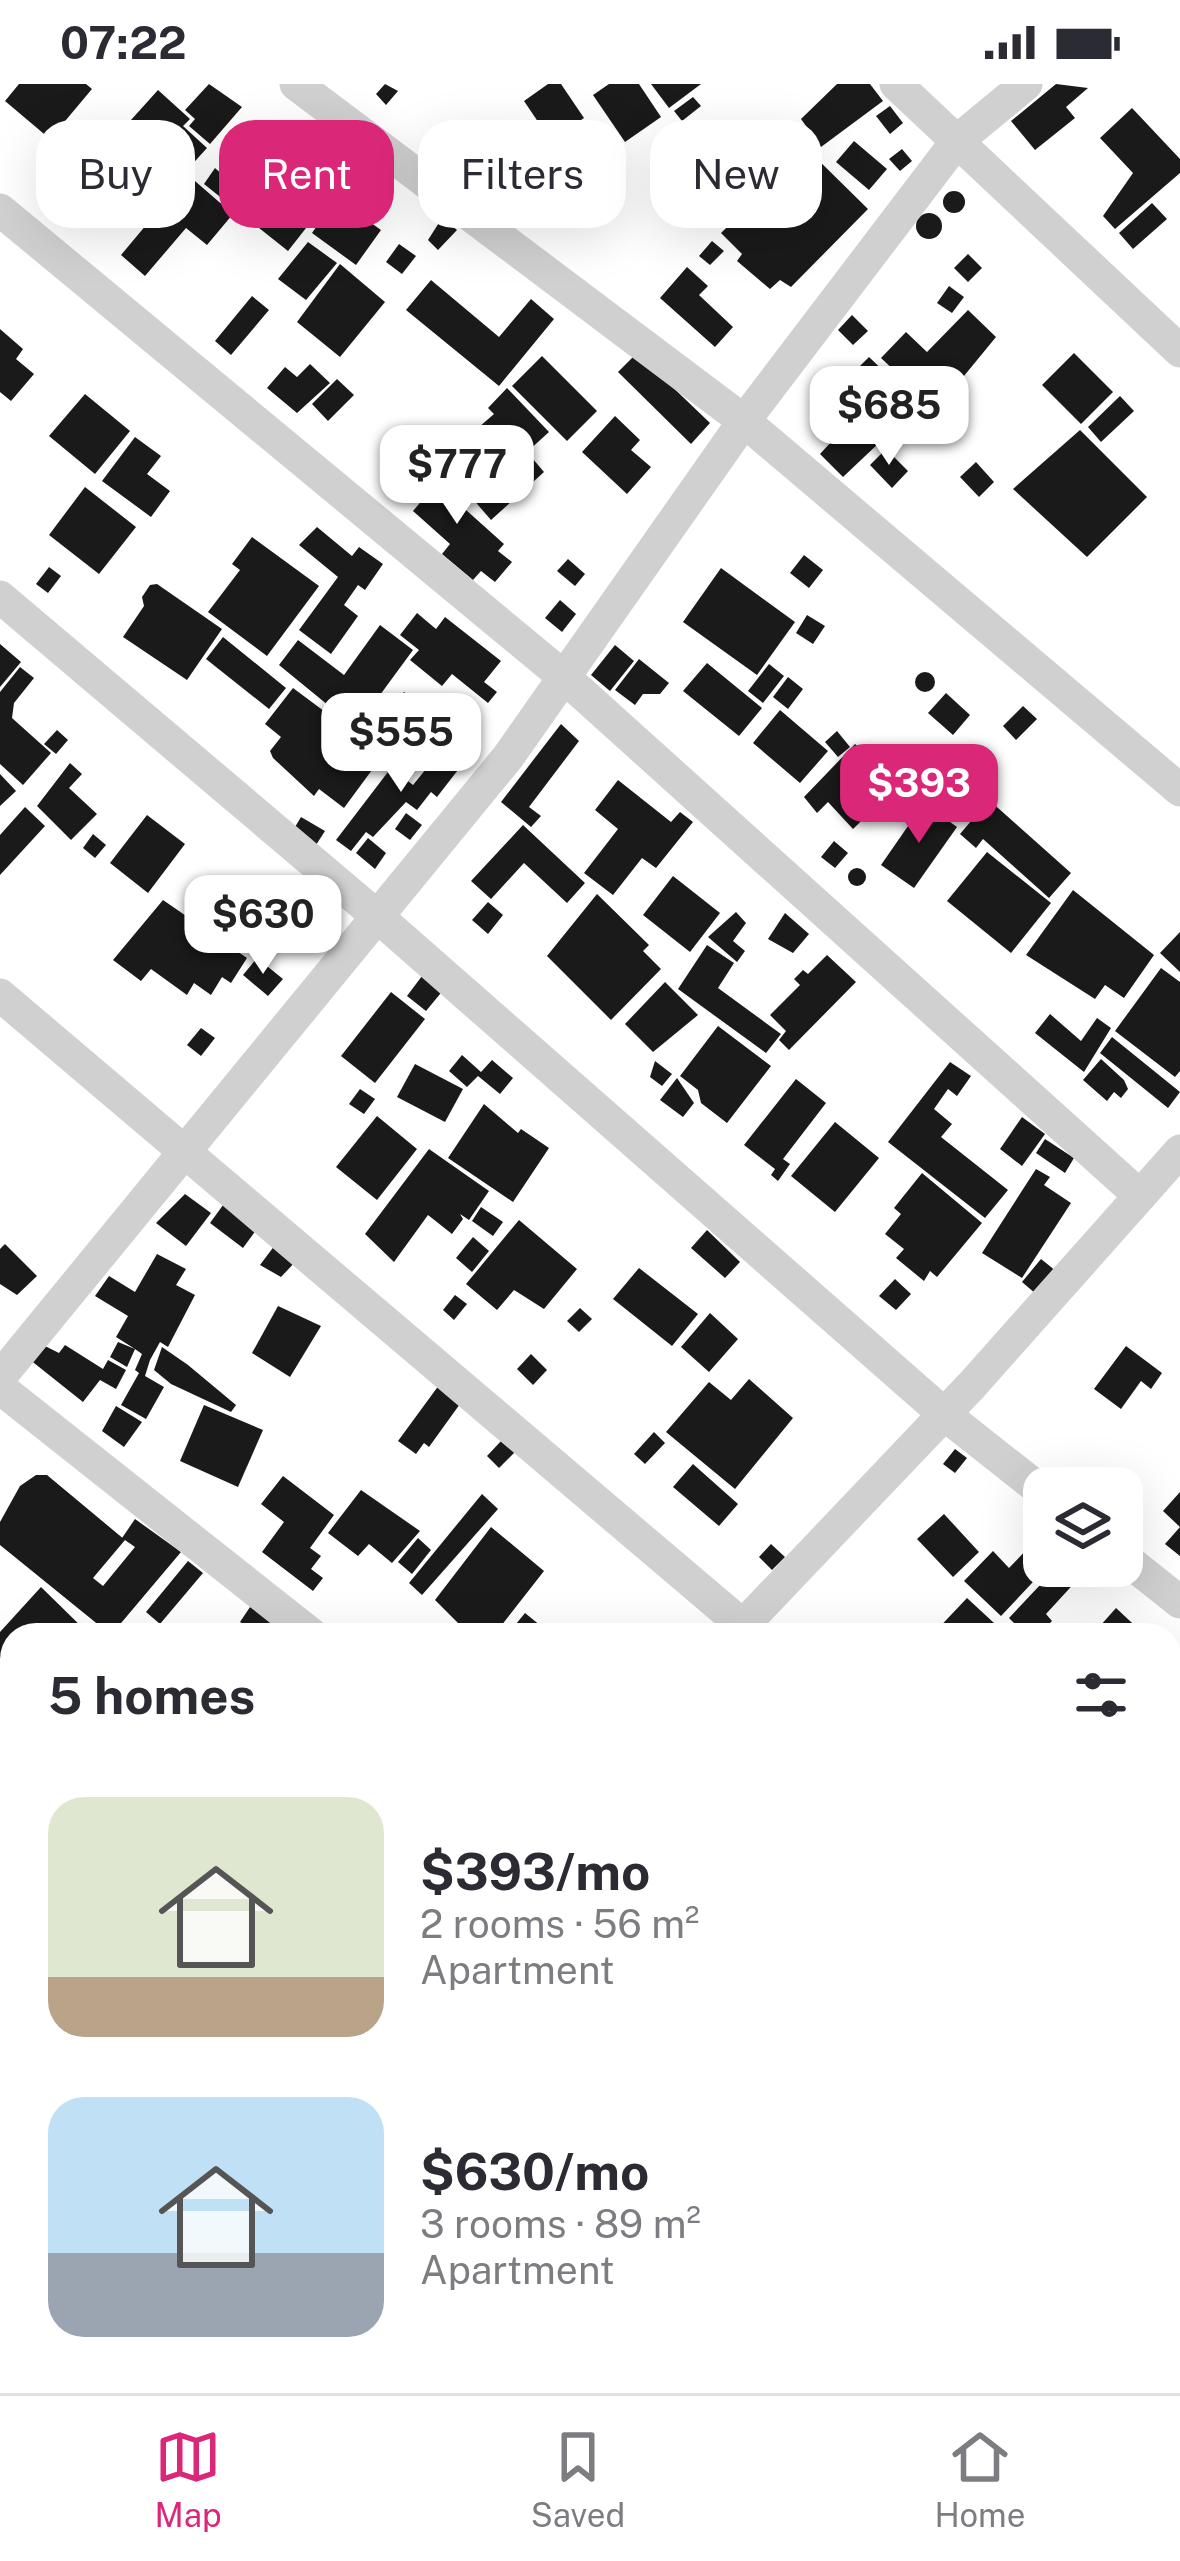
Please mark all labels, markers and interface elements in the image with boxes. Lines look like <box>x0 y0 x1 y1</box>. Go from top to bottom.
text: 07:22 <box>60 16 187 69</box>
chip: Buy <box>36 120 195 228</box>
chip: Rent <box>219 120 394 228</box>
chip: Filters <box>418 120 626 228</box>
chip: New <box>650 120 822 228</box>
pin: $685 <box>818 366 960 468</box>
text: $685 <box>837 382 941 428</box>
pin: $777 <box>386 425 528 527</box>
text: $777 <box>407 441 507 487</box>
pin: $555 <box>330 693 472 795</box>
text: $555 <box>348 709 454 755</box>
pin: $393 <box>848 744 990 846</box>
text: $393 <box>867 760 971 806</box>
pin: $630 <box>192 875 334 977</box>
text: $630 <box>211 891 315 937</box>
map controls <box>1023 1467 1143 1587</box>
button: layers <box>1023 1467 1143 1587</box>
icon: filters <box>1068 1662 1134 1728</box>
text: 5 homes <box>48 1666 255 1725</box>
text: $393/mo <box>420 1842 650 1901</box>
icon: home <box>144 1845 288 1989</box>
text: 2 rooms · 56 m² <box>420 1901 699 1947</box>
text: Apartment <box>420 1947 615 1993</box>
text: $630/mo <box>420 2142 649 2201</box>
icon: home <box>144 2145 288 2289</box>
text: 3 rooms · 89 m² <box>420 2201 701 2247</box>
text: Apartment <box>420 2247 615 2293</box>
tab: Map <box>155 2424 222 2534</box>
tab: Saved <box>531 2424 625 2534</box>
tab: Home <box>934 2424 1025 2534</box>

